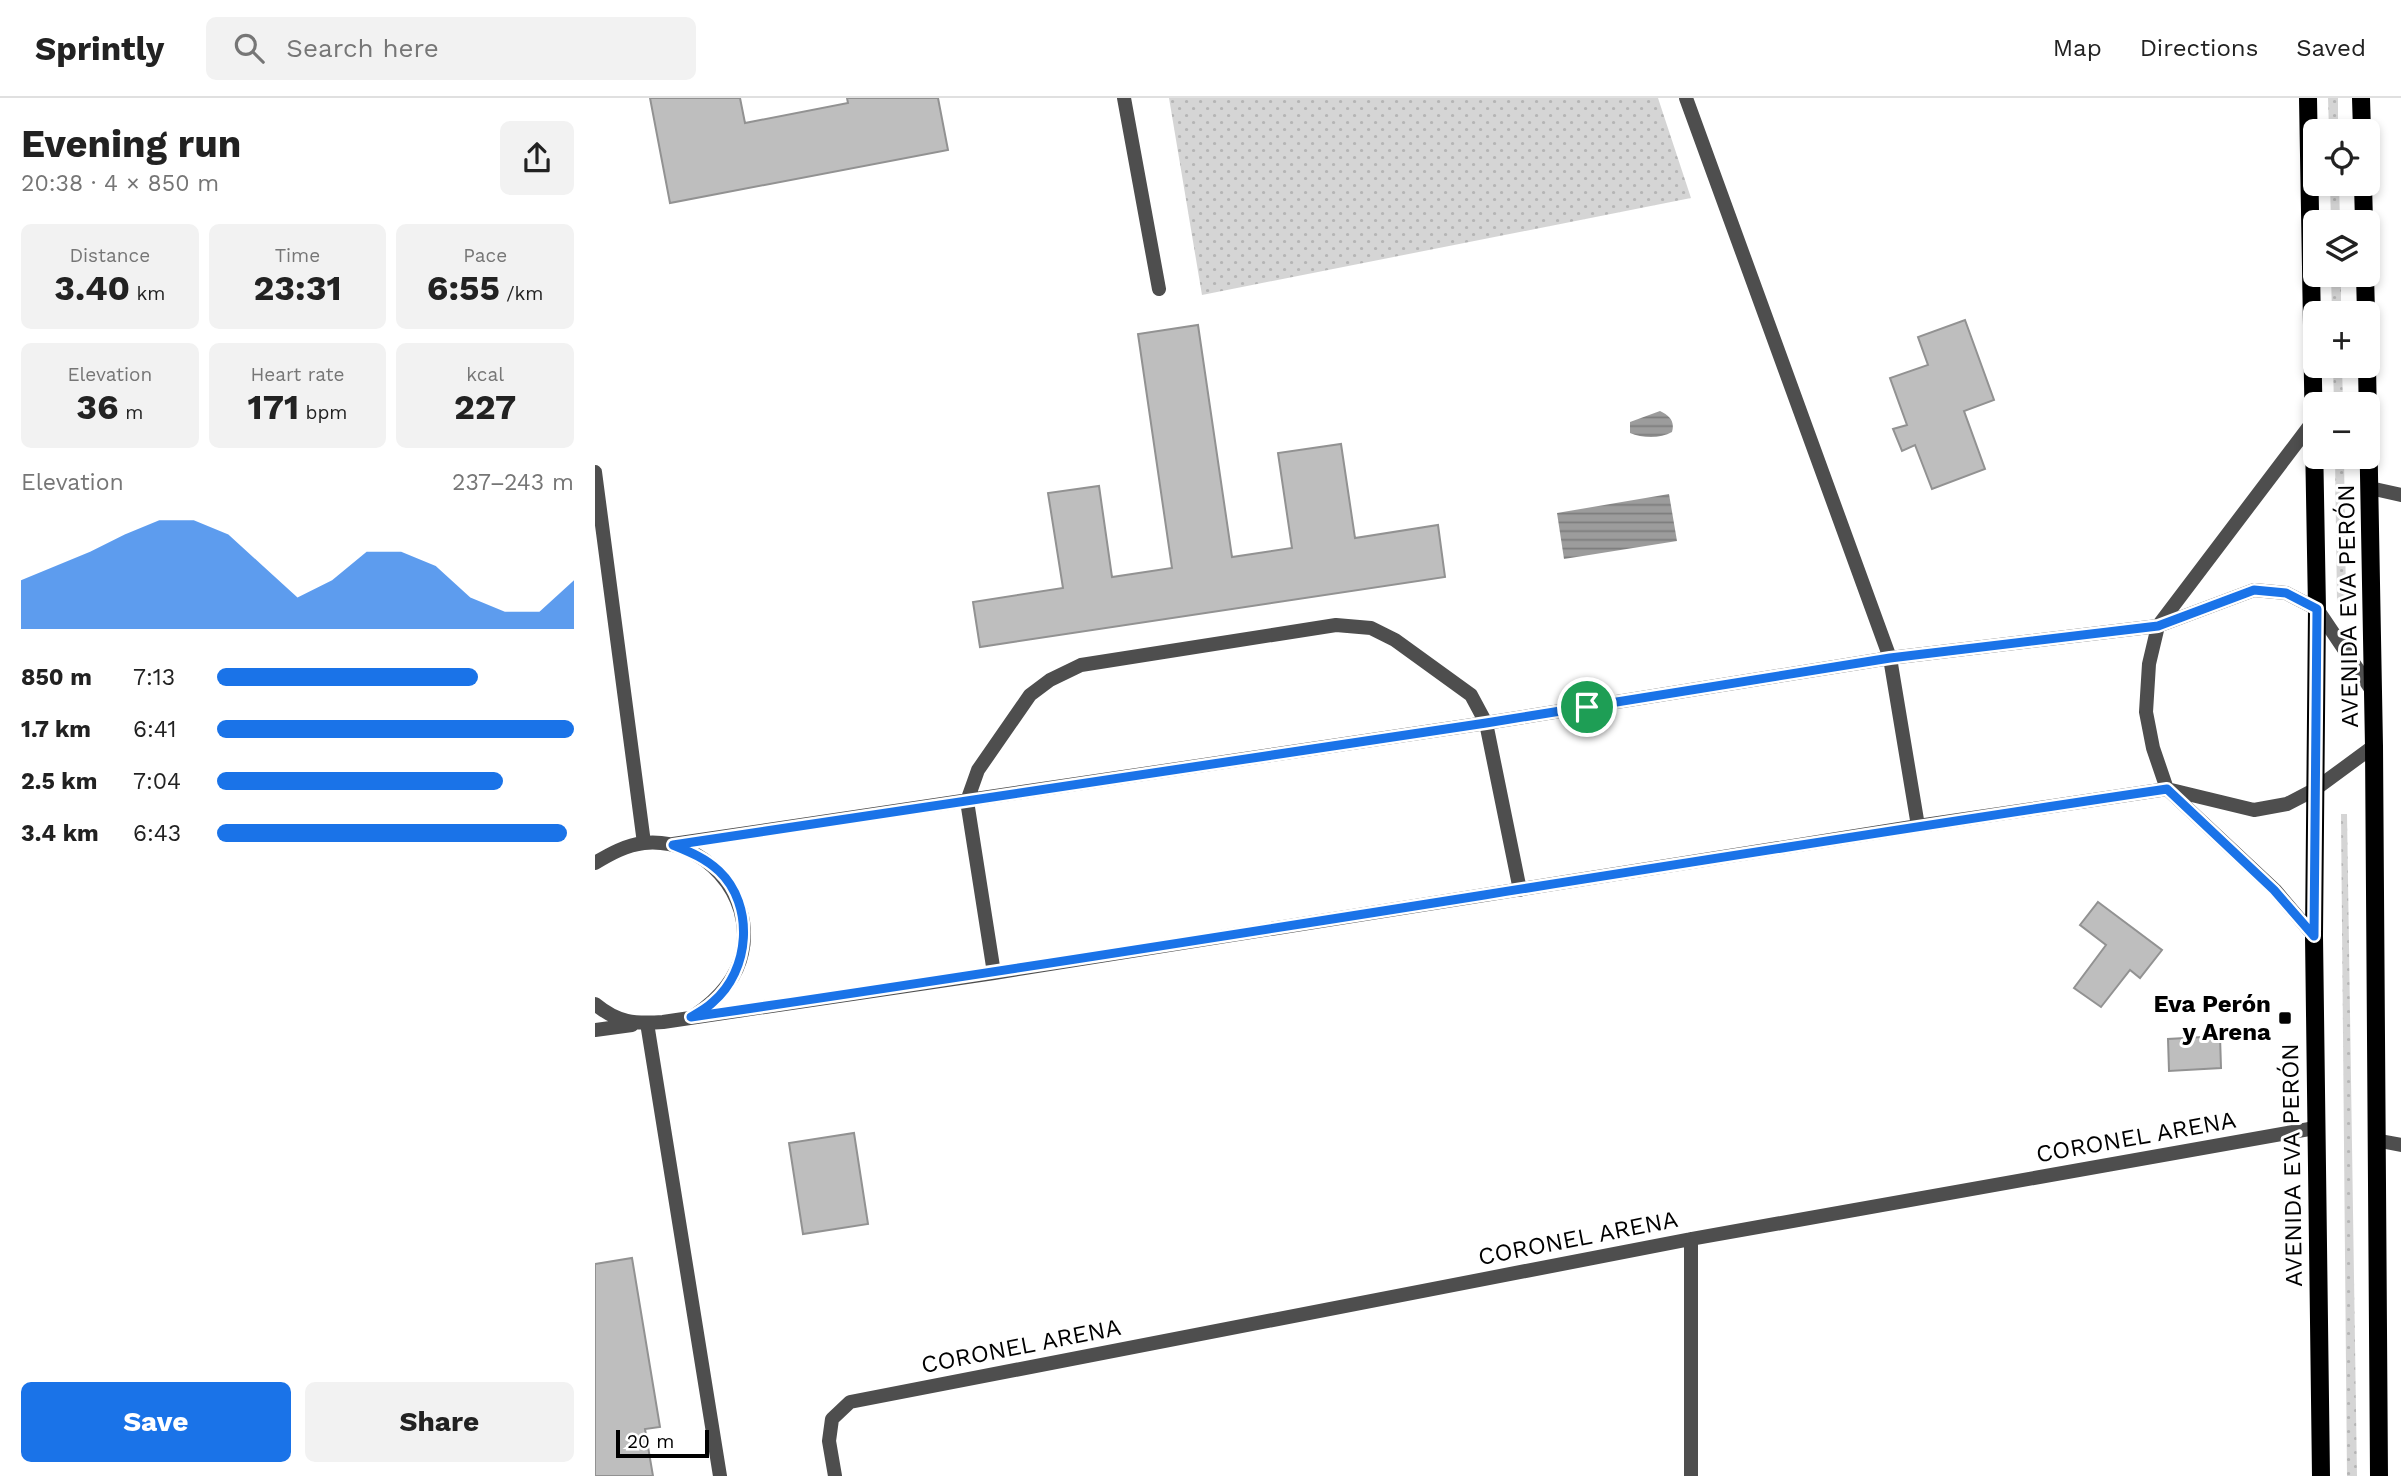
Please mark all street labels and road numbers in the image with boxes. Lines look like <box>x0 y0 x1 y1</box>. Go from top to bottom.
street label: AVENIDA EVA PERÓN <box>2332 484 2364 728</box>
street label: AVENIDA EVA PERÓN <box>2276 1043 2308 1287</box>
street label: CORONEL ARENA <box>2034 1106 2238 1168</box>
street label: CORONEL ARENA <box>1476 1205 1680 1271</box>
street label: CORONEL ARENA <box>919 1313 1123 1379</box>

